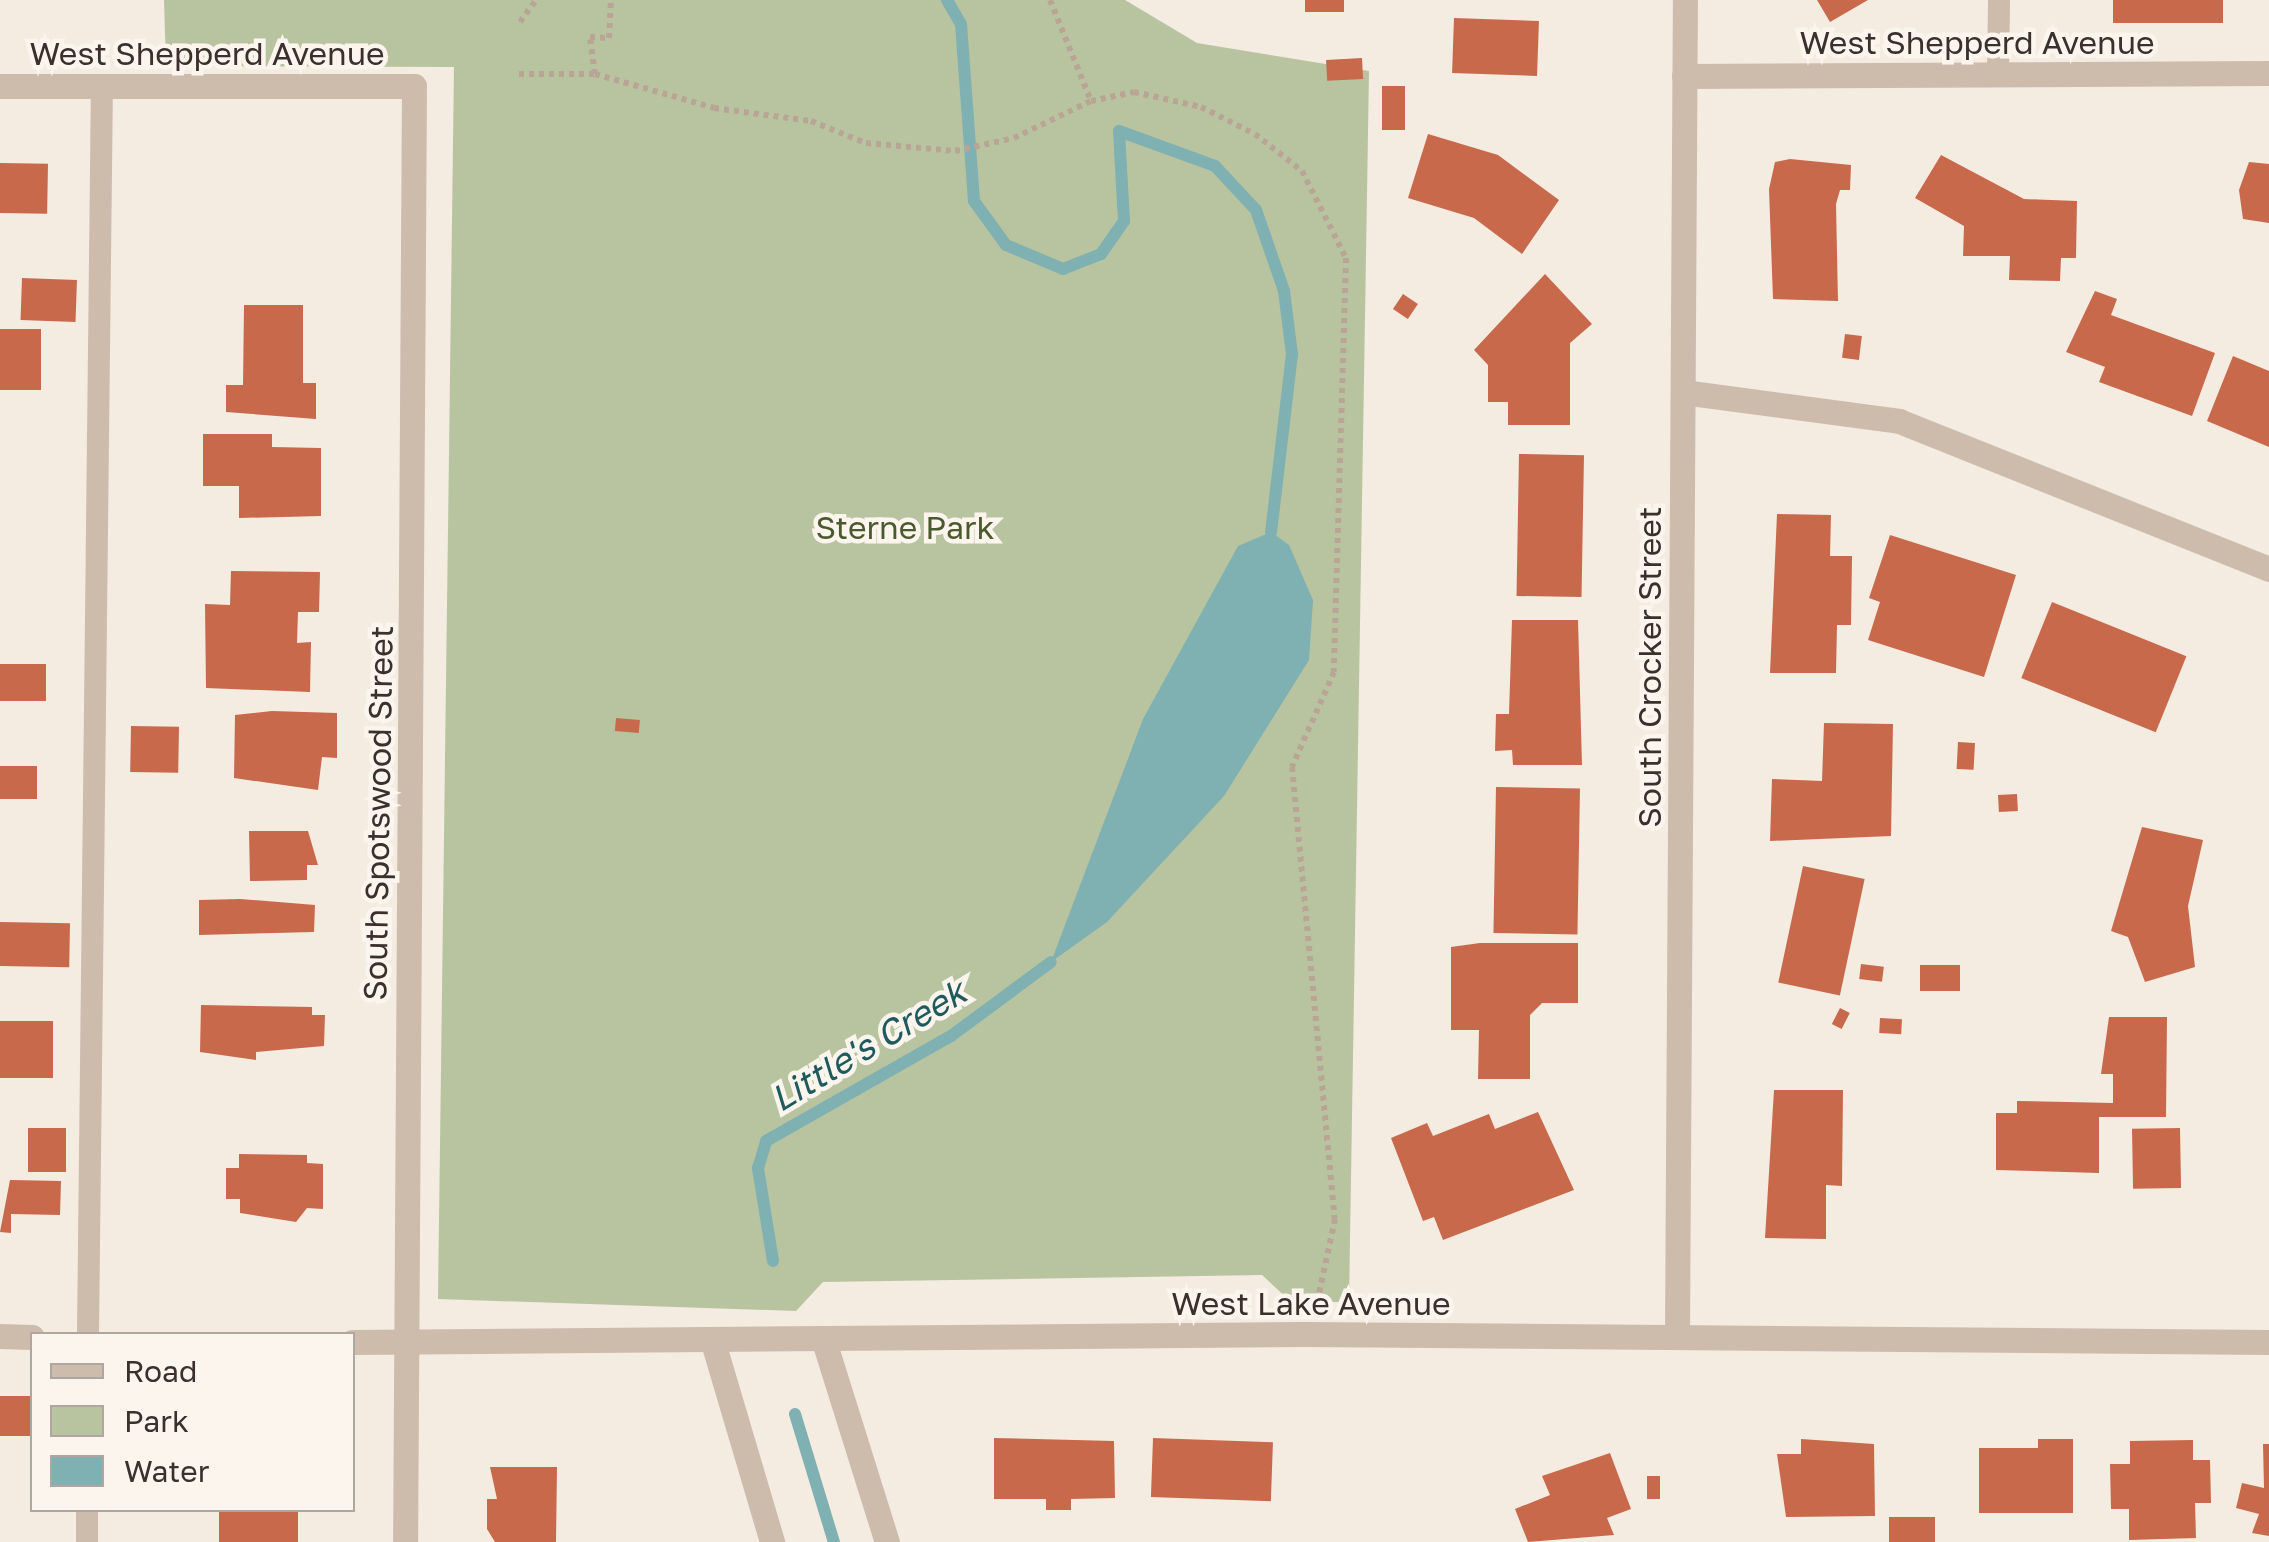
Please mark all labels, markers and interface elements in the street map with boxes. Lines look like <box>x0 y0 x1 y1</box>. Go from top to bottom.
street label: West Shepperd Avenue <box>1799 23 2155 61</box>
street label: West Shepperd Avenue <box>29 34 385 72</box>
street label: South Crocker Street <box>1630 506 1668 828</box>
park label: Sterne Park <box>815 508 995 546</box>
street label: South Spotswood Street <box>356 625 400 1001</box>
water label: Little's Creek <box>763 970 973 1120</box>
street label: West Lake Avenue <box>1171 1284 1451 1322</box>
legend <box>30 1332 355 1512</box>
text: Road <box>124 1353 198 1389</box>
text: Park <box>124 1403 189 1439</box>
text: Water <box>124 1453 209 1489</box>

